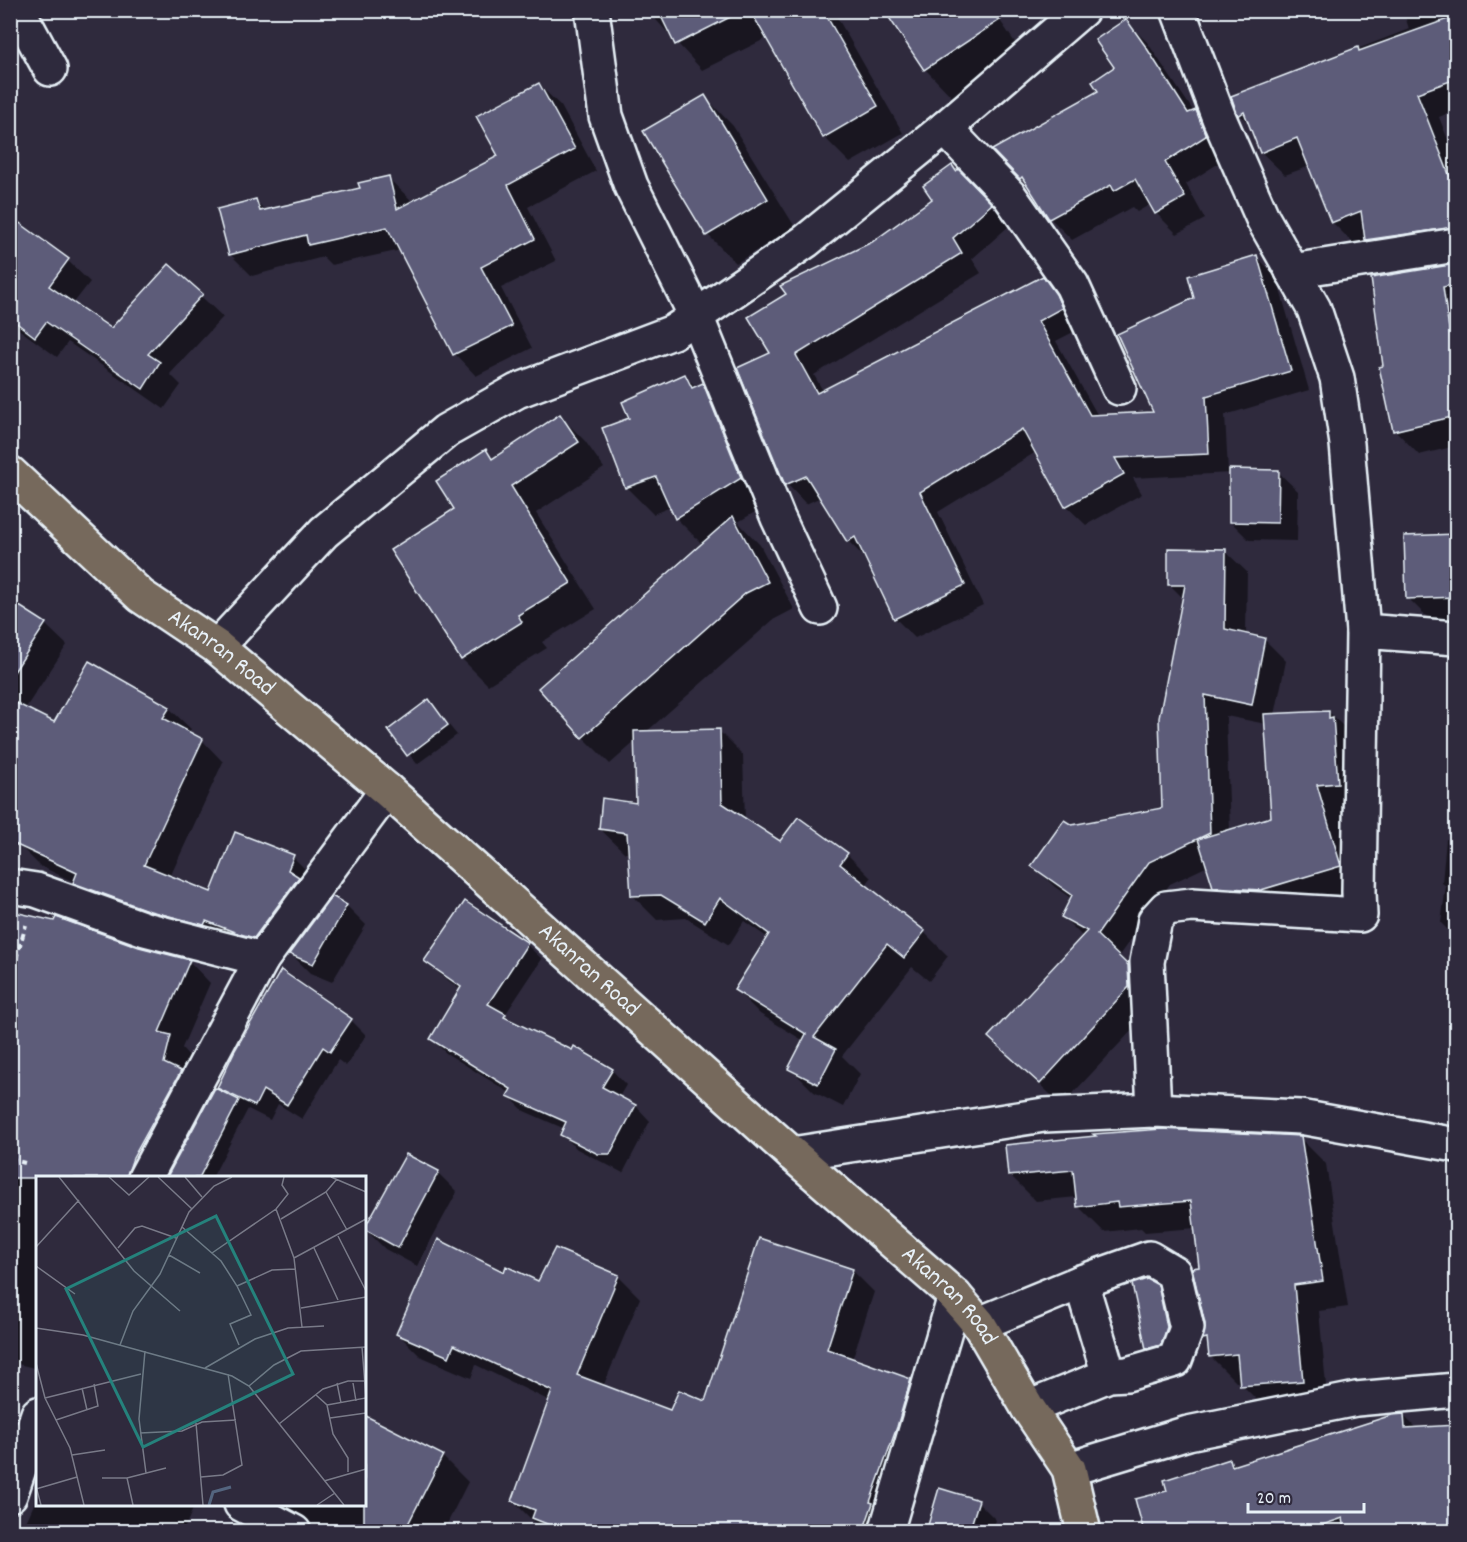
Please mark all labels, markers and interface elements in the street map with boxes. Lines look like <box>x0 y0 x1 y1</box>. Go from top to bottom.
street label: Akanran Road <box>160 601 282 705</box>
street label: Akanran Road <box>530 916 647 1026</box>
inset map <box>36 1176 366 1506</box>
street label: Akanran Road <box>893 1239 1005 1352</box>
scale bar <box>1248 1476 1364 1514</box>
text: 20 m <box>1257 1487 1291 1512</box>

